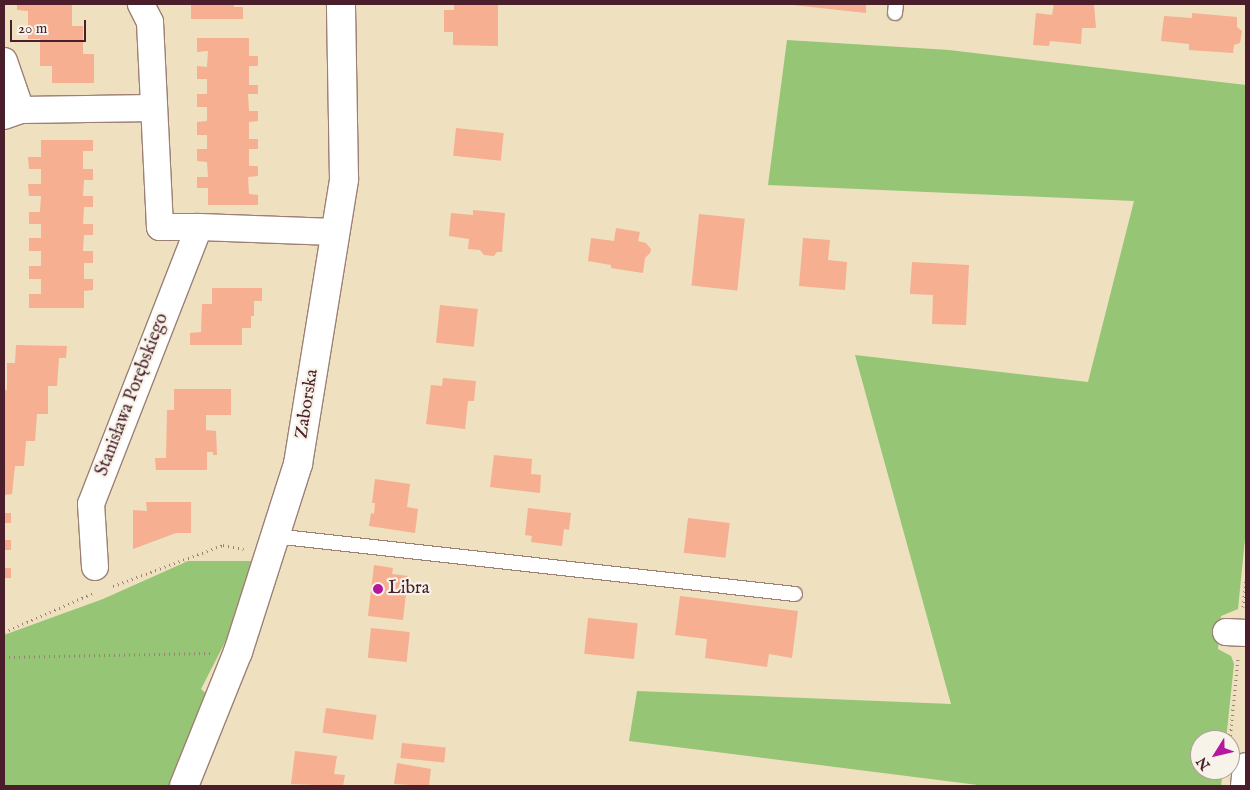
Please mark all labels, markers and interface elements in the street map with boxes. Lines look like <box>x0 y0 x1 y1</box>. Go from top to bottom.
scale bar <box>12 10 89 42</box>
text: 20 m <box>18 19 47 38</box>
street label: Stanisława Porębskiego <box>92 311 174 479</box>
street label: Zaborska <box>292 368 324 440</box>
place label: Libra <box>388 578 429 600</box>
marker: Libra <box>372 583 384 595</box>
north arrow <box>1190 730 1240 780</box>
text: N <box>1193 753 1215 773</box>

